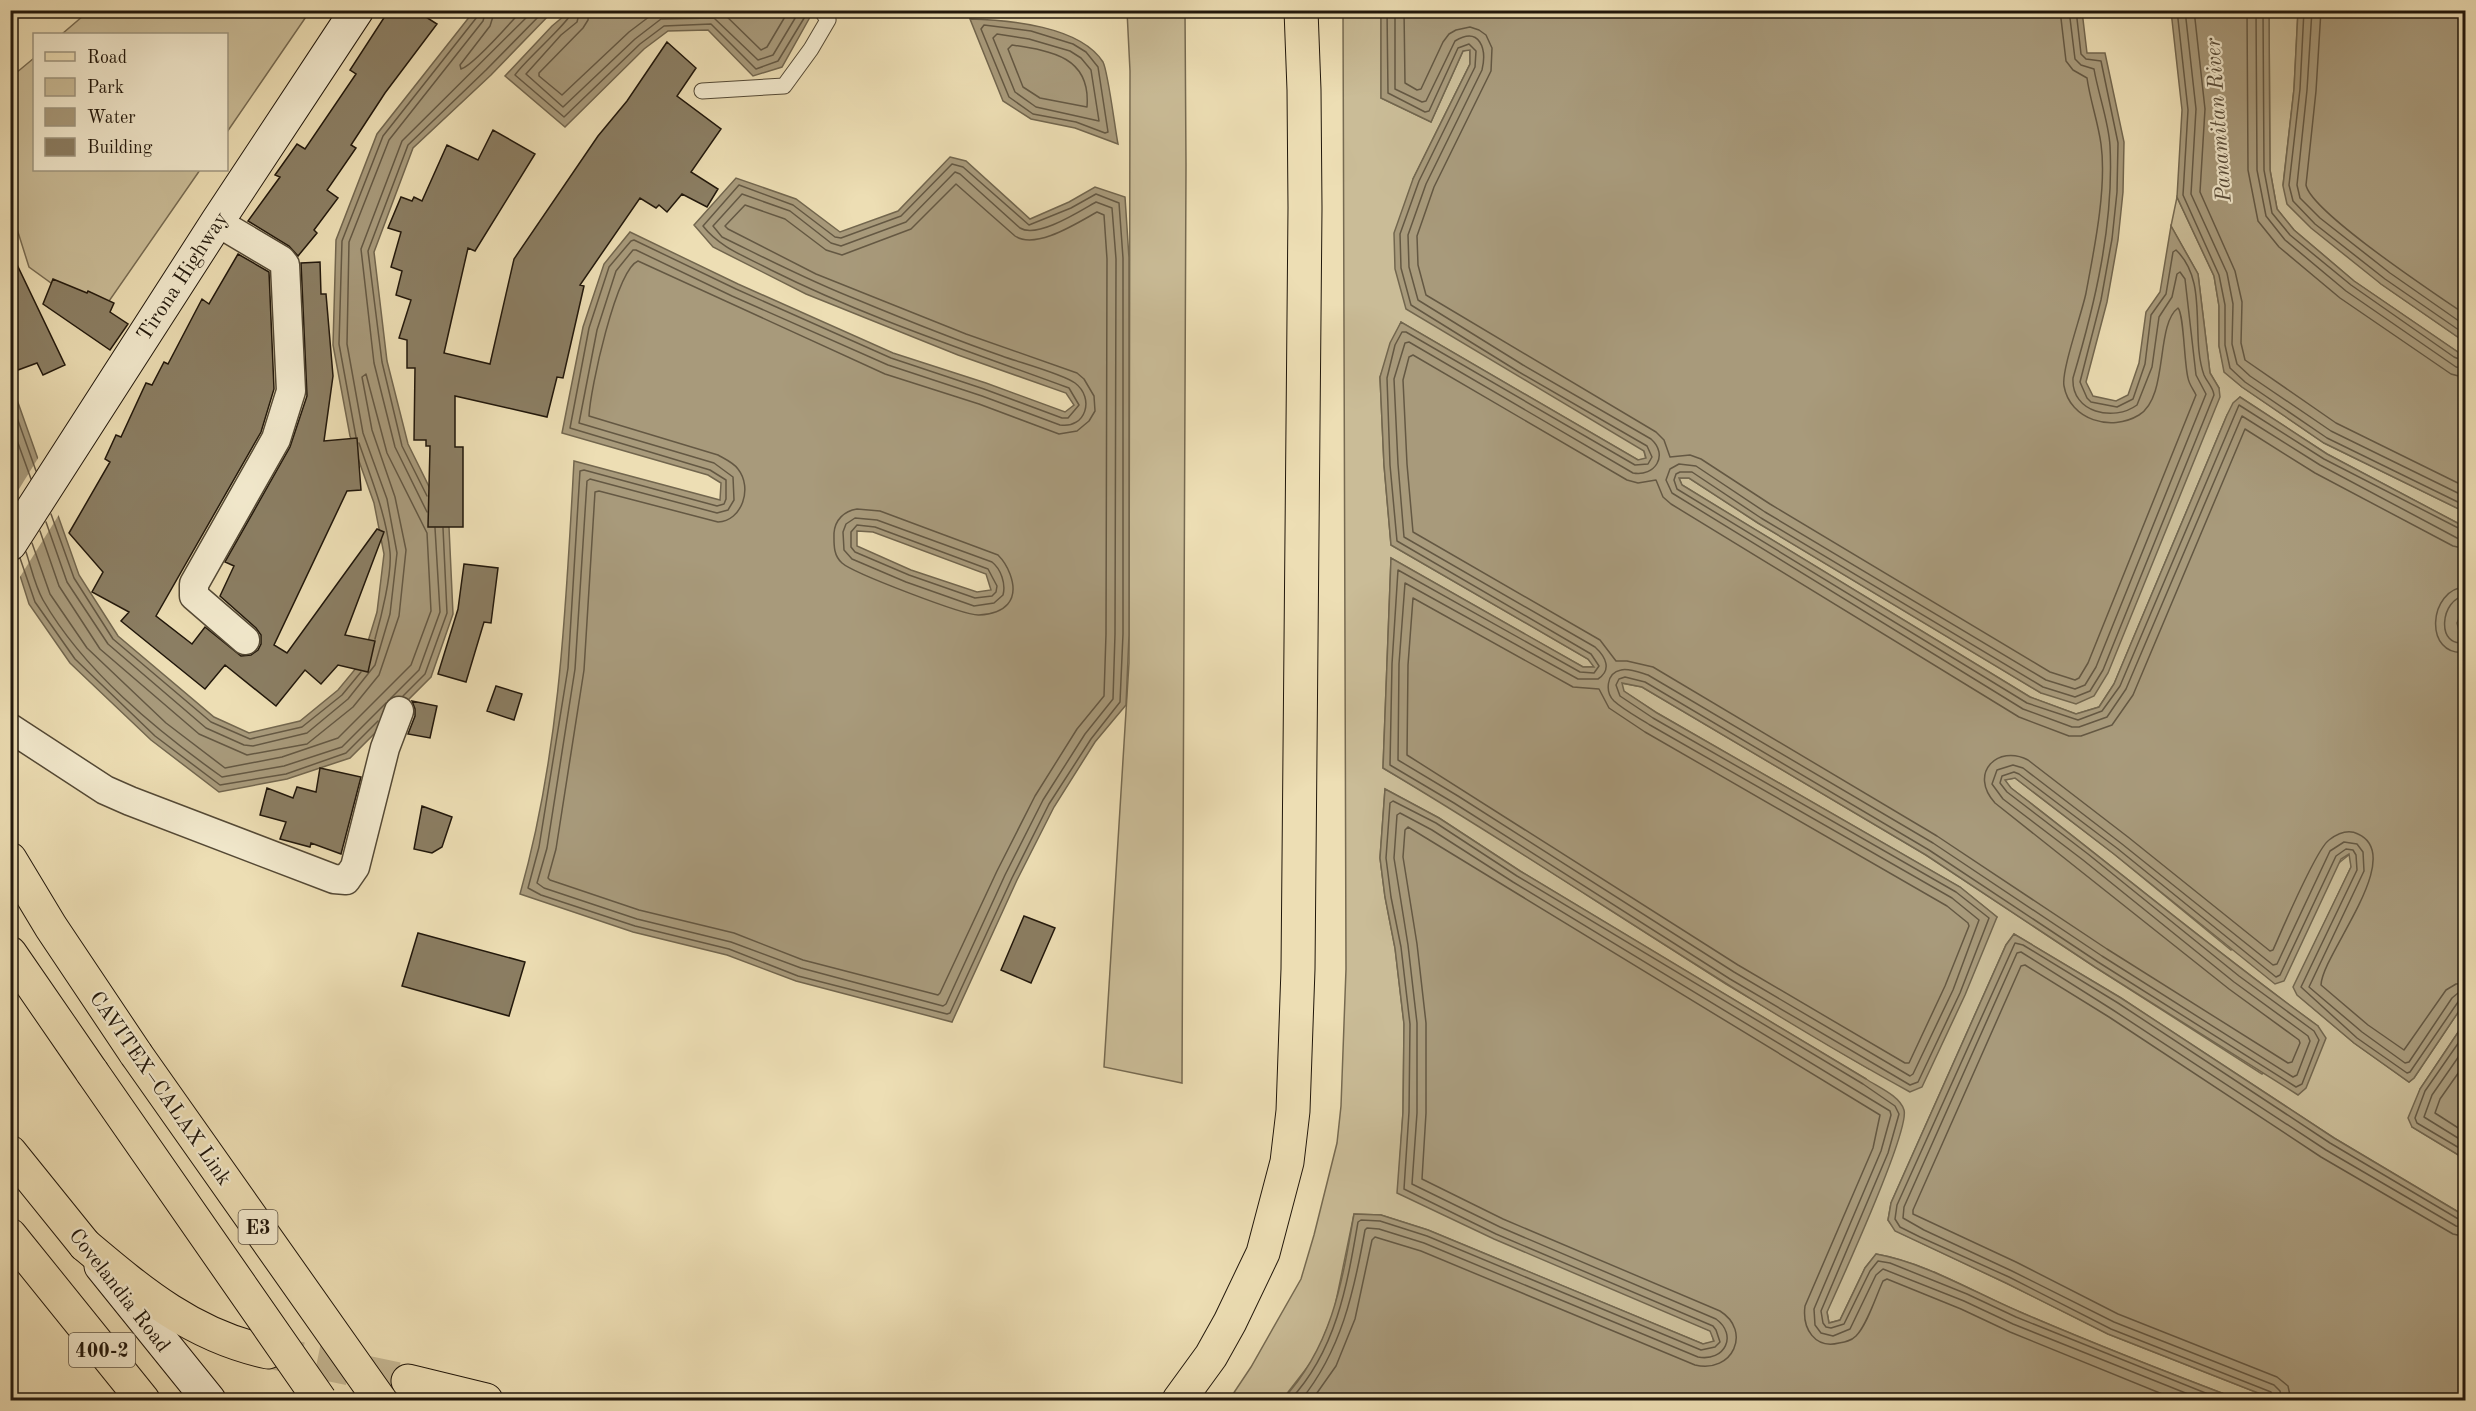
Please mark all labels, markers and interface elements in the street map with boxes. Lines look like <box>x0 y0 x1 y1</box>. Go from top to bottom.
legend <box>33 33 228 171</box>
water label: Panamitan River <box>2202 37 2236 204</box>
text: Road <box>87 49 127 67</box>
text: Park <box>87 79 124 97</box>
text: Water <box>87 109 136 127</box>
text: Building <box>87 139 153 157</box>
street label: Tirona Highway <box>134 209 233 345</box>
street label: CAVITEX–CALAX Link <box>85 988 235 1190</box>
road number: E3 <box>238 1210 278 1244</box>
street label: Covelandia Road <box>64 1225 173 1357</box>
road number: 400-2 <box>69 1333 135 1367</box>

